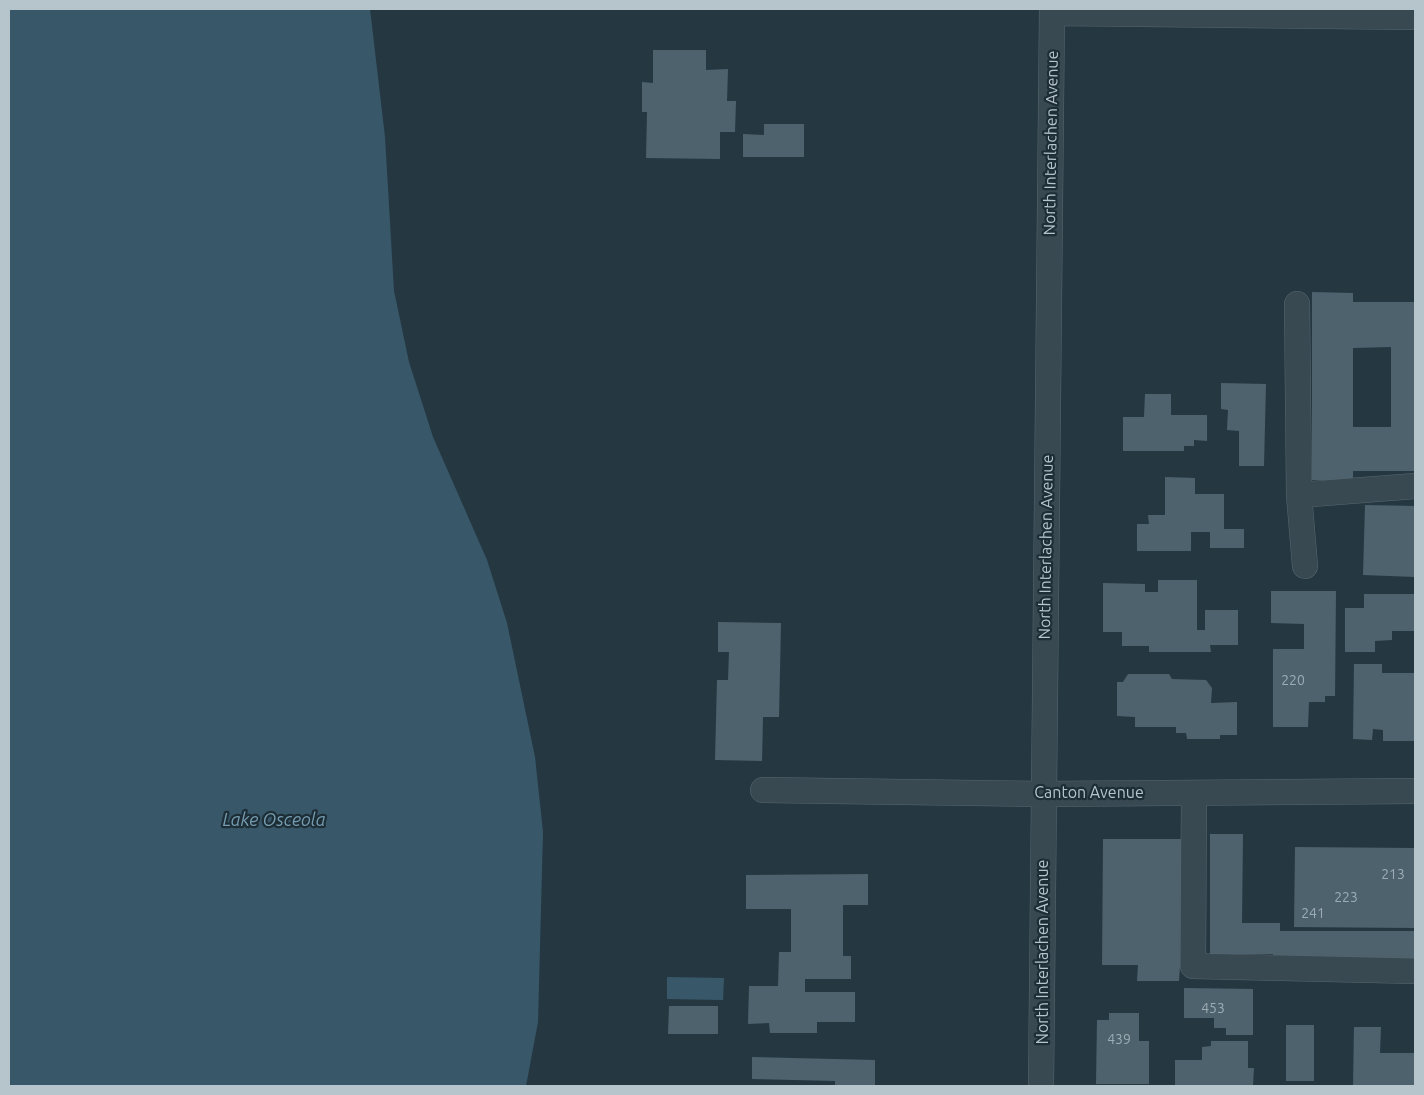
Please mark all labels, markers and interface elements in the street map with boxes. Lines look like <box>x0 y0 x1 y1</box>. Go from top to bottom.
street label: North Interlachen Avenue <box>1040 50 1062 236</box>
street label: North Interlachen Avenue <box>1035 454 1057 640</box>
house number: 220 <box>1281 672 1305 688</box>
street label: Canton Avenue <box>1034 783 1144 803</box>
water label: Lake Osceola <box>223 809 325 831</box>
street label: North Interlachen Avenue <box>1033 860 1053 1044</box>
house number: 213 <box>1381 866 1405 882</box>
house number: 223 <box>1334 889 1358 905</box>
house number: 241 <box>1301 905 1325 921</box>
house number: 453 <box>1201 1000 1225 1016</box>
house number: 439 <box>1107 1031 1131 1047</box>

